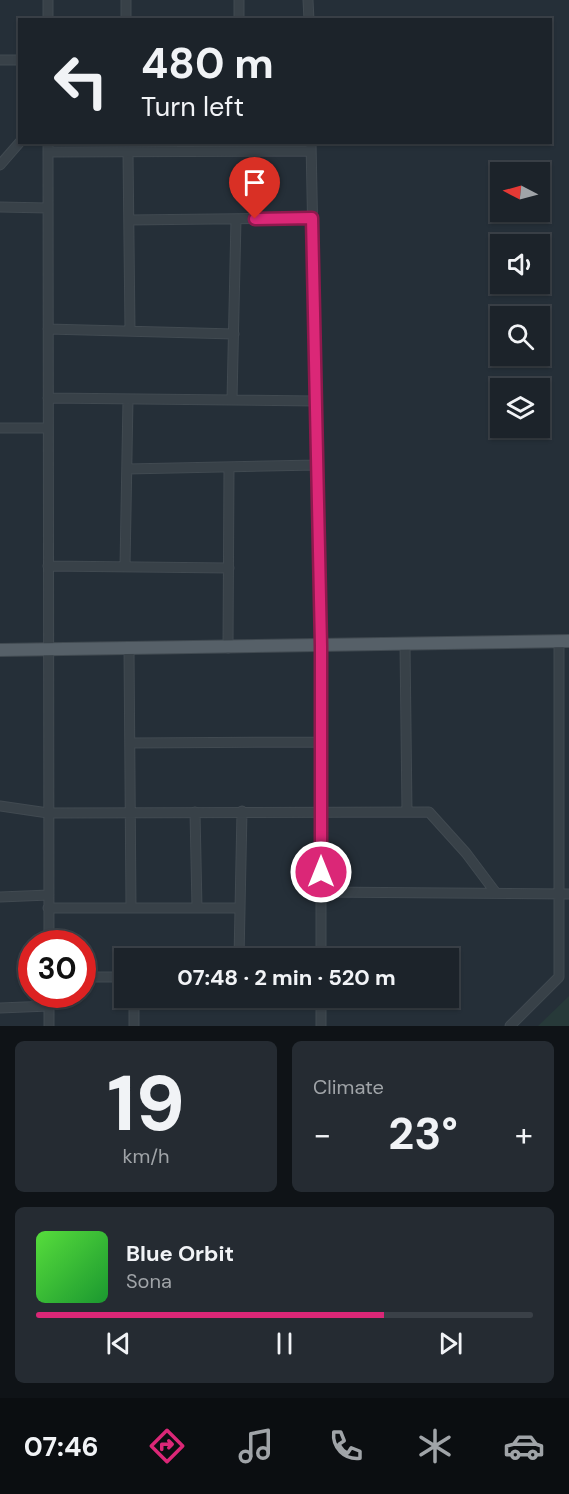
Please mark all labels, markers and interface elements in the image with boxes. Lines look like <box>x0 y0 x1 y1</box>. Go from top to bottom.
text: 480 m <box>141 36 274 91</box>
icon: left <box>42 42 120 120</box>
text: Turn left <box>141 89 244 124</box>
pin <box>229 157 280 219</box>
north arrow <box>490 162 550 222</box>
map controls <box>490 162 550 438</box>
icon: arrive <box>238 166 271 199</box>
button: sound <box>490 234 550 294</box>
button: search <box>490 306 550 366</box>
button: layers <box>490 378 550 438</box>
position arrow <box>289 840 353 904</box>
speed limit sign: 30 <box>18 930 96 1008</box>
text: 07:48 · 2 min · 520 m <box>177 963 396 992</box>
text: 19 <box>107 1053 185 1154</box>
text: Climate <box>313 1074 384 1100</box>
text: 23° <box>388 1104 458 1163</box>
text: − <box>313 1113 331 1156</box>
text: + <box>515 1113 533 1156</box>
text: km/h <box>122 1143 170 1169</box>
text: Blue Orbit <box>126 1239 234 1268</box>
text: Sona <box>126 1268 172 1294</box>
icon: previous <box>102 1327 135 1360</box>
icon: pause <box>268 1327 301 1360</box>
icon: next <box>434 1327 467 1360</box>
icon: directions <box>146 1425 188 1467</box>
icon: music <box>235 1425 277 1467</box>
icon: phone <box>325 1425 367 1467</box>
icon: climate <box>414 1425 456 1467</box>
icon: car <box>503 1425 545 1467</box>
text: 07:46 <box>24 1429 99 1464</box>

